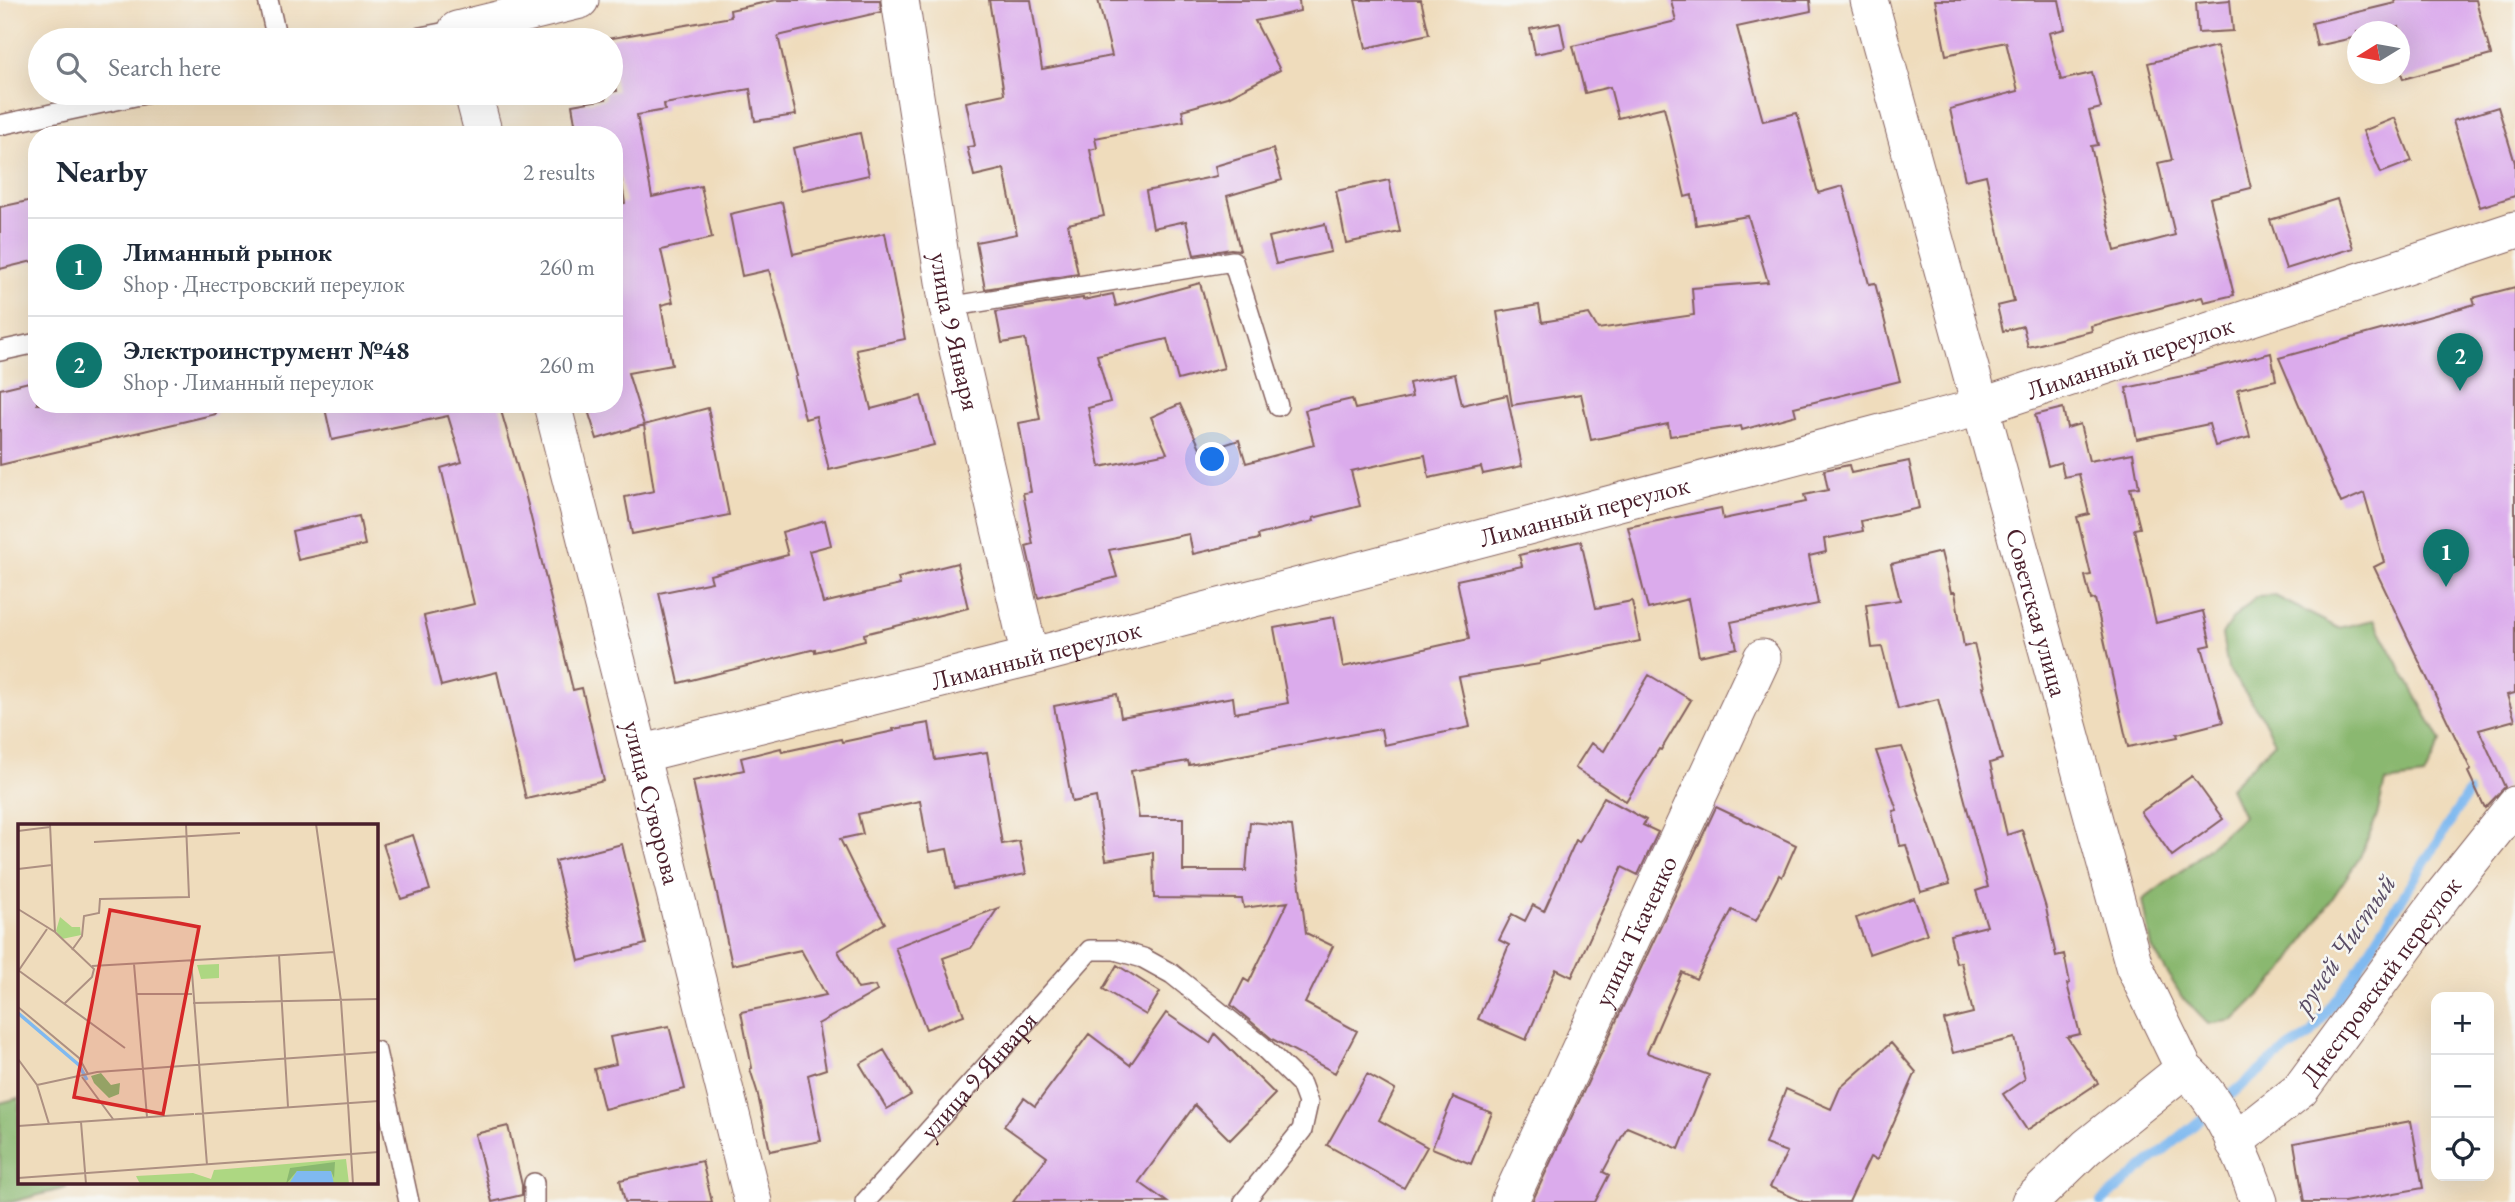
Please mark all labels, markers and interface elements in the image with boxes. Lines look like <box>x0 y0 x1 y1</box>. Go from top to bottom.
north arrow <box>2347 21 2410 84</box>
search box <box>28 28 623 105</box>
icon: search <box>52 48 90 86</box>
text: Search here <box>108 50 221 84</box>
text: Nearby <box>56 152 148 191</box>
text: 2 results <box>523 157 595 187</box>
text: Лиманный рынок <box>123 235 332 269</box>
street label: улица 9 Января <box>923 250 989 414</box>
text: 1 <box>73 252 85 282</box>
text: 260 m <box>539 252 595 282</box>
text: Shop · Днестровский переулок <box>123 269 405 299</box>
street label: Лиманный переулок <box>2022 307 2238 408</box>
text: Электроинструмент №48 <box>123 333 410 367</box>
pin: 2 <box>2437 333 2483 391</box>
text: 2 <box>73 350 85 380</box>
text: 260 m <box>539 350 595 380</box>
text: Shop · Лиманный переулок <box>123 367 374 397</box>
your location <box>1195 442 1229 476</box>
street label: Лиманный переулок <box>1475 467 1694 555</box>
street label: Советская улица <box>1998 524 2076 701</box>
pin: 1 <box>2423 529 2469 587</box>
street label: Лиманный переулок <box>927 611 1145 698</box>
street label: улица Суворова <box>615 717 689 889</box>
inset map <box>18 824 378 1184</box>
street label: улица Ткаченко <box>1585 850 1685 1012</box>
water label: ручей Чистый <box>2282 867 2404 1023</box>
street label: Днестровский переулок <box>2292 869 2469 1092</box>
map controls <box>2431 992 2494 1181</box>
button: + <box>2431 992 2494 1055</box>
street label: улица 9 Января <box>912 1004 1044 1146</box>
button: − <box>2431 1055 2494 1118</box>
button: locate <box>2431 1118 2494 1181</box>

